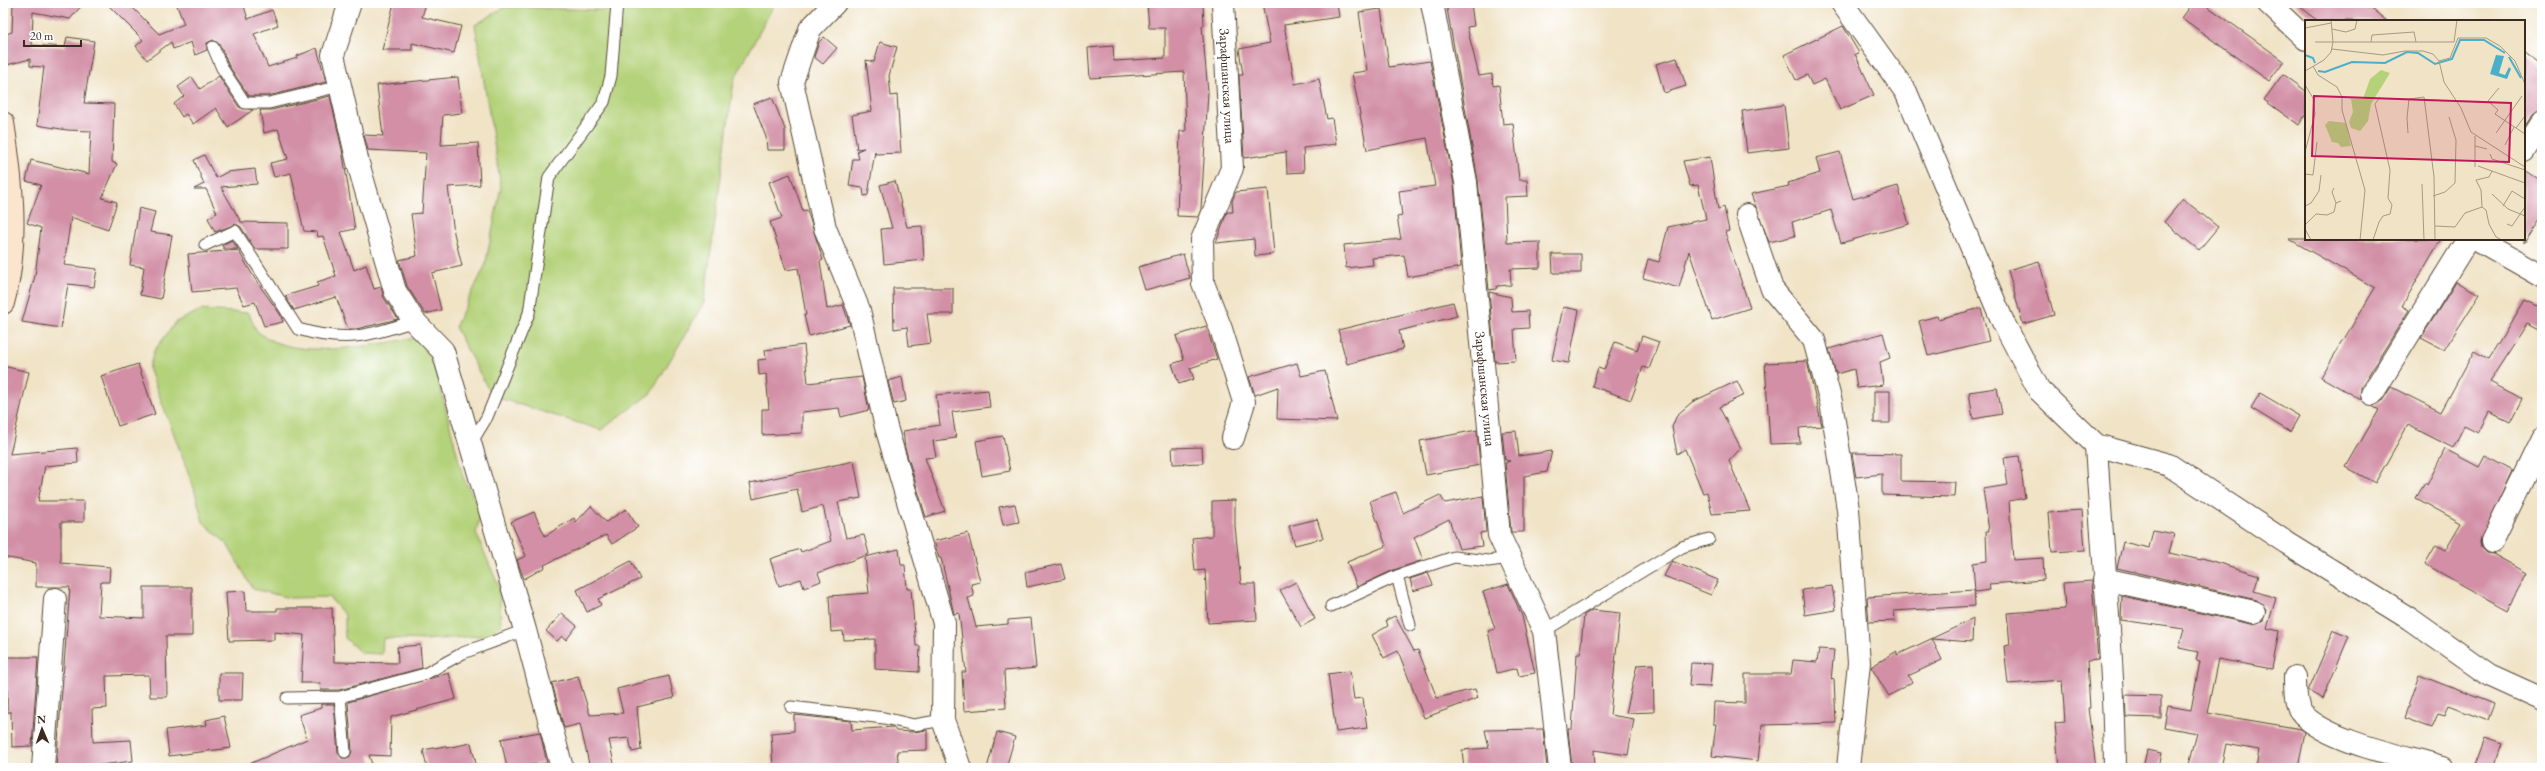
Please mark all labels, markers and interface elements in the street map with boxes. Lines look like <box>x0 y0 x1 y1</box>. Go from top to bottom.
inset map <box>2305 20 2525 240</box>
scale bar <box>24 22 81 48</box>
text: 20 m <box>30 28 54 44</box>
street label: Зарафшанская улица <box>1215 28 1240 144</box>
street label: Зарафшанская улица <box>1471 331 1500 448</box>
north arrow <box>22 709 62 749</box>
text: N <box>37 712 46 726</box>

